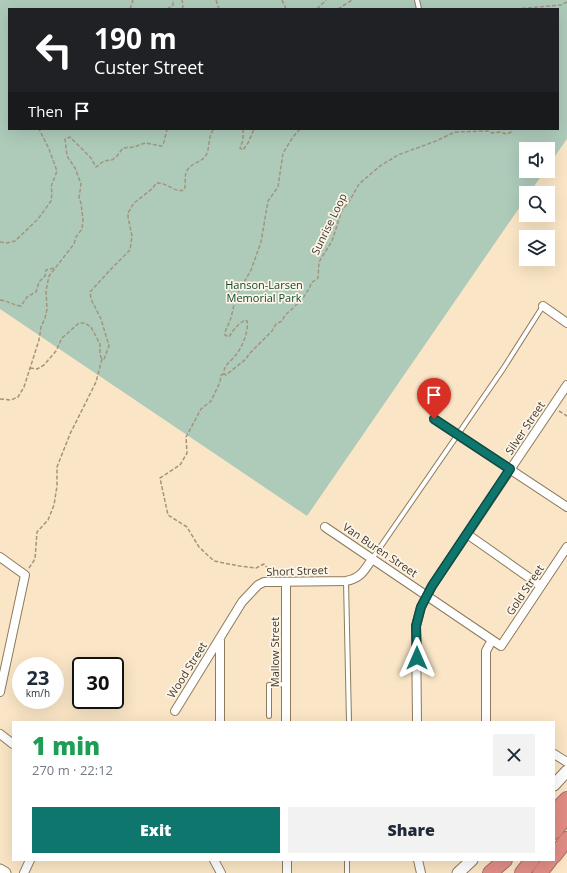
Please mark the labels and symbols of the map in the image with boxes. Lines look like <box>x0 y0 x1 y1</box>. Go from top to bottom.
street label: Sunrise Loop <box>307 190 350 257</box>
park label: Hanson-Larsen Memorial Park <box>225 277 303 305</box>
pin <box>417 378 451 419</box>
street label: Silver Street <box>501 398 548 457</box>
street label: Van Buren Street <box>340 519 421 580</box>
street label: Short Street <box>266 562 328 579</box>
street label: Gold Street <box>502 562 547 618</box>
street label: Mallow Street <box>267 617 282 687</box>
position arrow <box>396 637 438 679</box>
street label: Wood Street <box>163 639 210 701</box>
speed limit sign: 30 <box>72 657 124 709</box>

